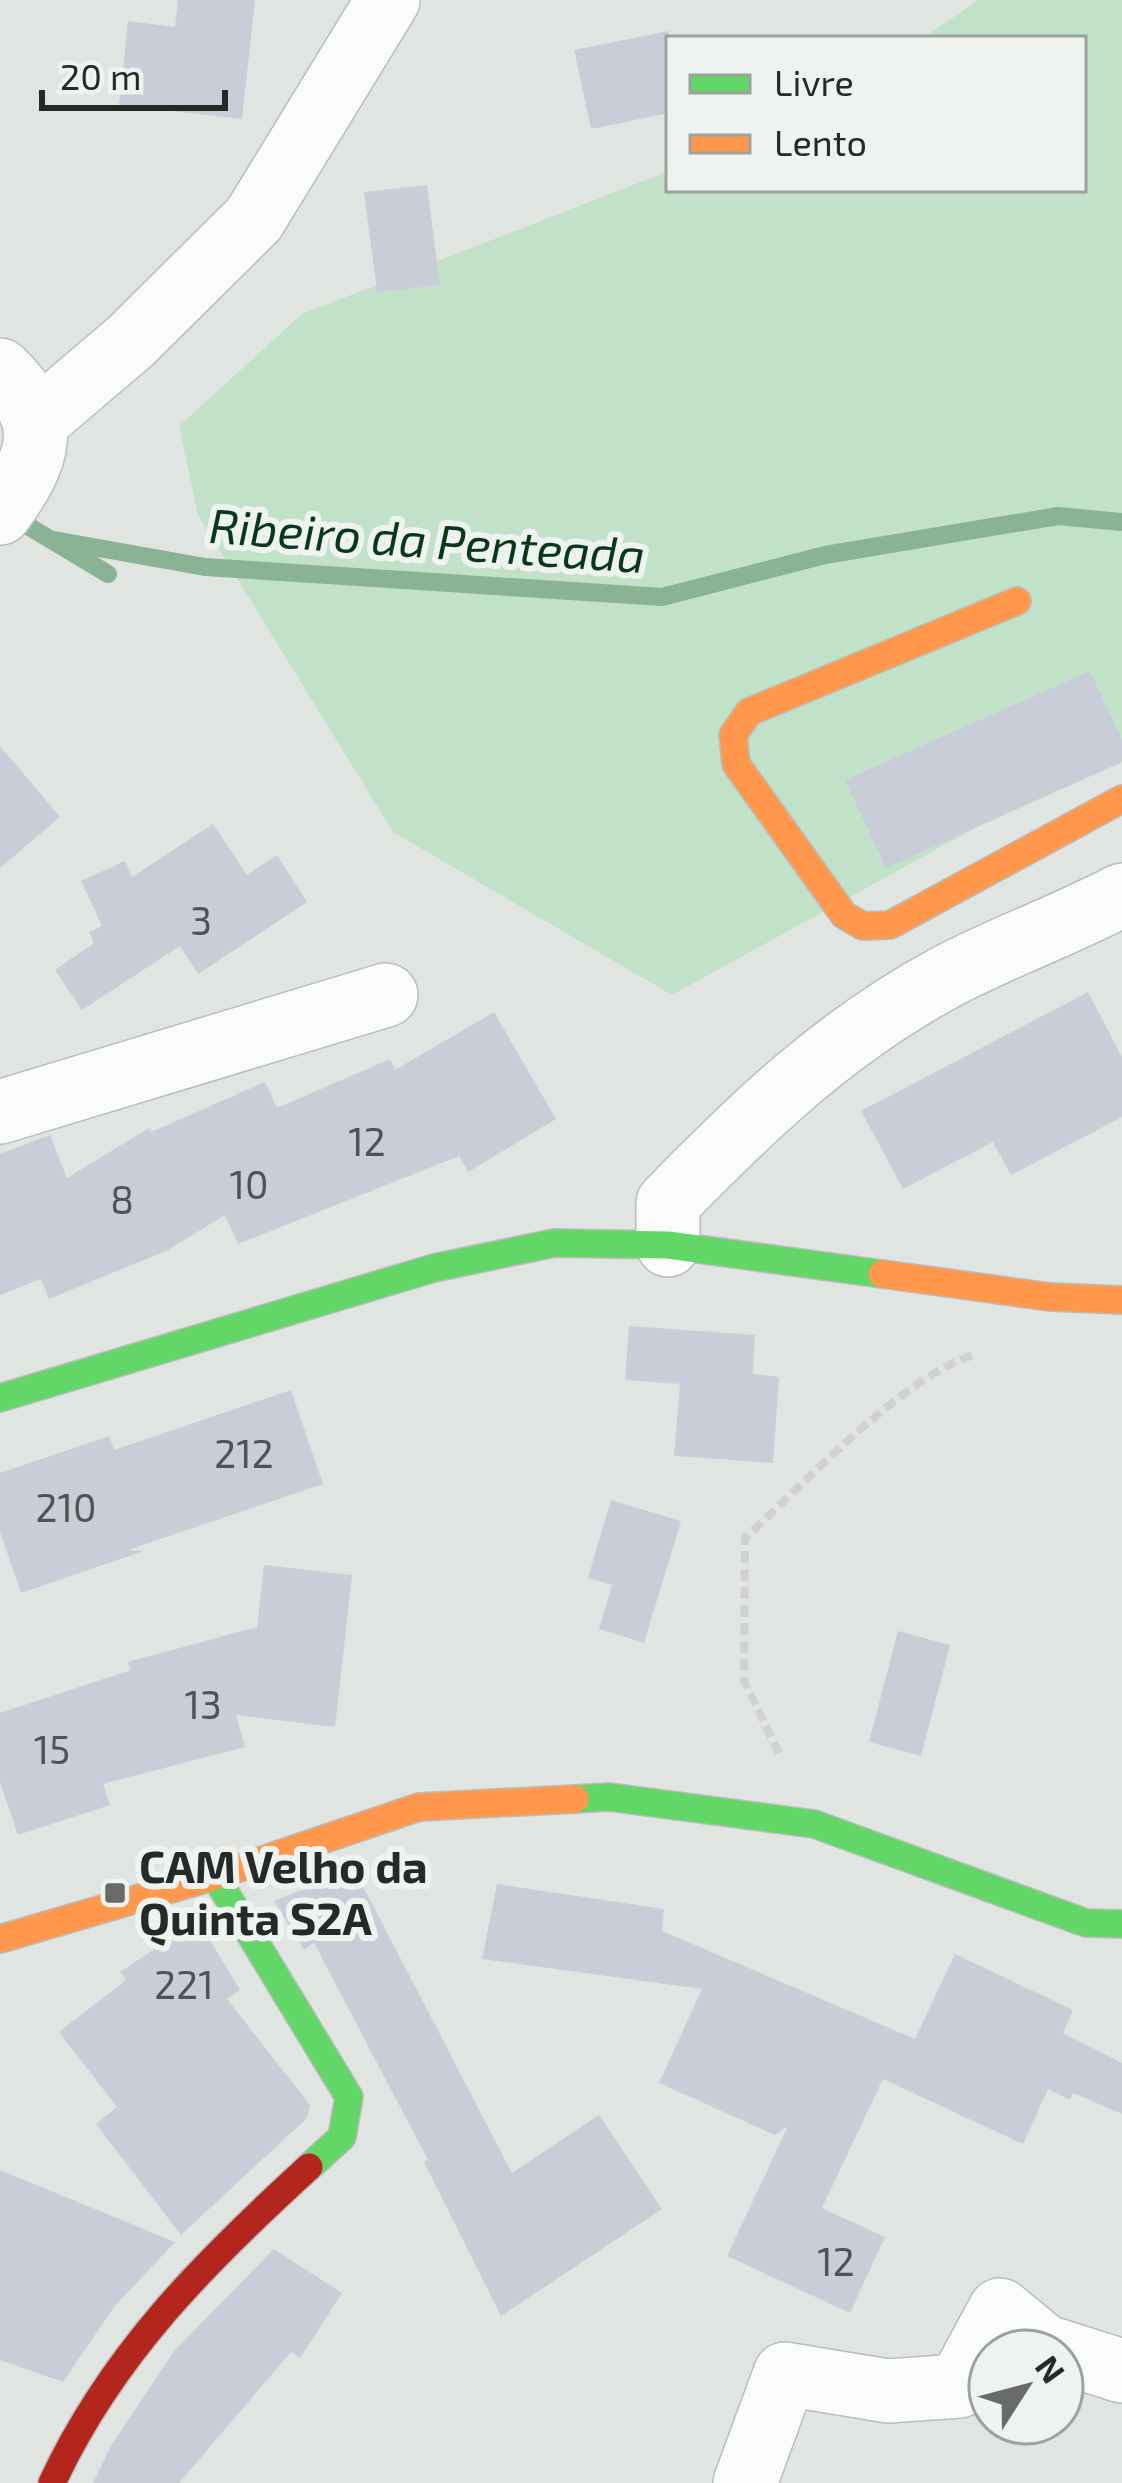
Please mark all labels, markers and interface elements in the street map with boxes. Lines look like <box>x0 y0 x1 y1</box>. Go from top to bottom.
scale bar <box>42 36 225 110</box>
legend <box>666 36 1086 192</box>
text: 20 m <box>60 54 142 97</box>
text: Livre <box>774 60 854 103</box>
text: Lento <box>774 120 867 163</box>
water label: Ribeiro da Penteada <box>207 495 647 583</box>
house number: 3 <box>190 896 212 943</box>
house number: 12 <box>348 1117 386 1164</box>
house number: 10 <box>229 1160 269 1207</box>
house number: 8 <box>110 1175 134 1222</box>
house number: 212 <box>214 1429 274 1476</box>
house number: 210 <box>36 1483 96 1530</box>
house number: 13 <box>184 1680 222 1727</box>
house number: 15 <box>34 1725 70 1772</box>
place label: CAM Velho da Quinta S2A <box>139 1838 428 1946</box>
marker: CAM Velho da Quinta S2A <box>102 1880 128 1906</box>
house number: 221 <box>154 1960 214 2007</box>
house number: 12 <box>817 2237 855 2284</box>
north arrow <box>966 2327 1086 2447</box>
text: N <box>1028 2347 1074 2390</box>

